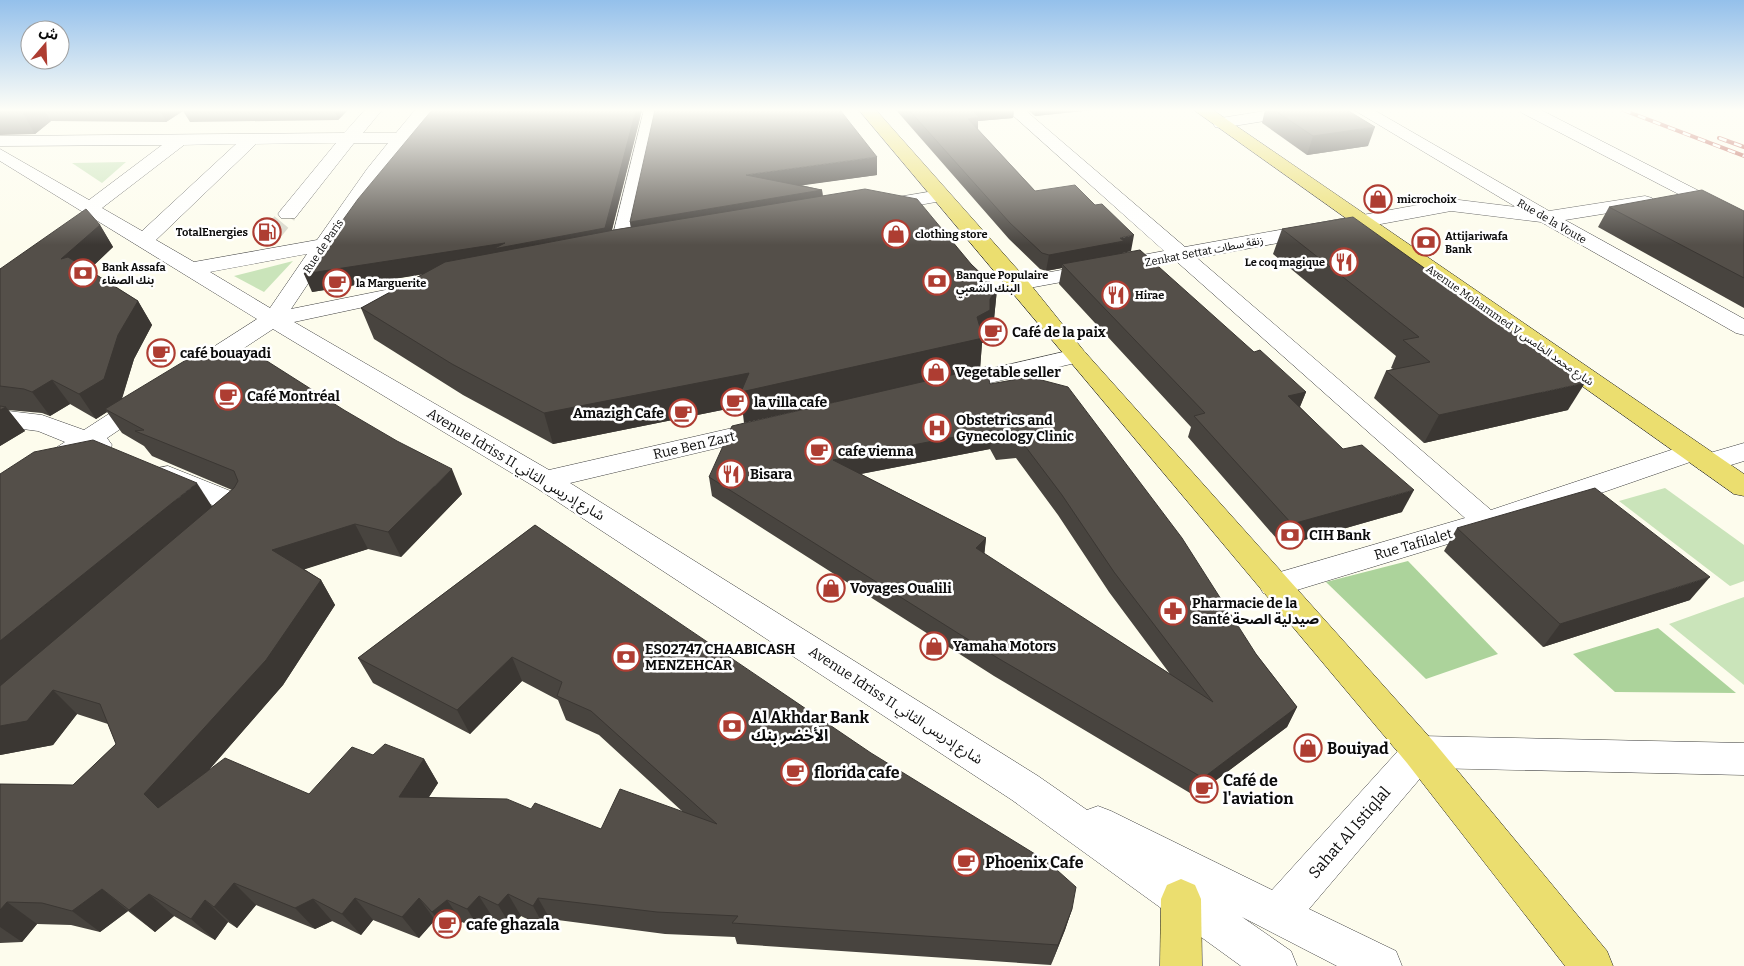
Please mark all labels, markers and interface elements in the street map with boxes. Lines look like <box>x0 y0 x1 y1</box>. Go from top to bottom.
north arrow <box>20 20 70 70</box>
text: ش <box>37 22 61 44</box>
shop icon: microchoix <box>1363 184 1393 214</box>
place label: microchoix <box>1397 193 1457 206</box>
street label: Rue de la Voute <box>1515 196 1589 247</box>
fuel station icon: TotalEnergies <box>252 217 282 247</box>
street label: Rue de Paris <box>301 217 346 276</box>
shop icon: clothing store <box>881 219 911 249</box>
place label: TotalEnergies <box>176 226 249 239</box>
bank icon: Attijariwafa Bank <box>1411 227 1441 257</box>
place label: clothing store <box>915 228 987 241</box>
place label: Attijariwafa Bank <box>1445 230 1509 256</box>
street label: Zenkat Settat زنقة سطات <box>1144 234 1264 269</box>
restaurant icon: Le coq magique <box>1329 247 1359 277</box>
place label: Le coq magique <box>1245 256 1325 269</box>
bank icon: Bank Assafa بنك الصفاء <box>68 258 98 288</box>
place label: Bank Assafa بنك الصفاء <box>102 261 167 287</box>
street label: Avenue Mohammed V شارع محمد الخامس <box>1423 262 1596 390</box>
bank icon: Banque Populaire البنك الشعبي <box>922 266 952 296</box>
cafe icon: la Marguerite <box>322 268 352 298</box>
place label: Banque Populaire البنك الشعبي <box>956 269 1048 298</box>
place label: la Marguerite <box>356 277 426 290</box>
restaurant icon: Hirae <box>1101 280 1131 310</box>
place label: Hirae <box>1135 289 1164 302</box>
cafe icon: Café de la paix <box>978 317 1008 347</box>
place label: Café de la paix <box>1012 324 1106 341</box>
cafe icon: café bouayadi <box>146 338 176 368</box>
place label: café bouayadi <box>180 345 272 362</box>
shop icon: Vegetable seller <box>921 357 951 387</box>
place label: Vegetable seller <box>955 364 1061 381</box>
cafe icon: Café Montréal <box>213 381 243 411</box>
cafe icon: la villa cafe <box>720 387 750 417</box>
place label: Café Montréal <box>247 388 340 405</box>
place label: la villa cafe <box>754 394 828 411</box>
cafe icon: Amazigh Cafe <box>668 398 698 428</box>
street label: Avenue Idriss II شارع إدريس الثاني <box>423 405 608 526</box>
place label: Amazigh Cafe <box>573 405 664 422</box>
place label: Obstetrics and Gynecology Clinic <box>956 412 1074 445</box>
hospital icon: Obstetrics and Gynecology Clinic <box>922 413 952 443</box>
street label: Rue Ben Zart <box>651 428 737 463</box>
cafe icon: cafe vienna <box>804 436 834 466</box>
place label: cafe vienna <box>838 443 914 460</box>
restaurant icon: Bisara <box>716 459 746 489</box>
place label: Bisara <box>750 466 792 483</box>
bank icon: CIH Bank <box>1275 520 1305 550</box>
street label: Rue Tafilalet <box>1372 525 1454 564</box>
place label: CIH Bank <box>1309 527 1371 544</box>
shop icon: Voyages Oualili <box>816 573 846 603</box>
place label: Voyages Oualili <box>850 580 952 597</box>
place label: Pharmacie de la Santé صيدلية الصحة <box>1192 595 1319 628</box>
pharmacy icon: Pharmacie de la Santé صيدلية الصحة <box>1158 596 1188 626</box>
shop icon: Yamaha Motors <box>919 631 949 661</box>
place label: Yamaha Motors <box>953 638 1056 655</box>
place label: ES02747 CHAABICASH MENZEHCAR <box>645 641 795 674</box>
bank icon: ES02747 CHAABICASH MENZEHCAR <box>611 642 641 672</box>
street label: Avenue Idriss II شارع إدريس الثاني <box>804 643 986 770</box>
place label: Al Akhdar Bank الأخضر بنك <box>751 708 869 745</box>
bank icon: Al Akhdar Bank الأخضر بنك <box>717 711 747 741</box>
shop icon: Bouiyad <box>1293 733 1323 763</box>
place label: Bouiyad <box>1327 739 1389 758</box>
cafe icon: florida cafe <box>780 757 810 787</box>
place label: florida cafe <box>814 763 900 782</box>
place label: Café de l'aviation <box>1223 771 1294 808</box>
cafe icon: Café de l'aviation <box>1189 774 1219 804</box>
street label: Sahat Al Istiqlal <box>1304 782 1395 882</box>
cafe icon: Phoenix Cafe <box>951 847 981 877</box>
place label: Phoenix Cafe <box>985 853 1084 872</box>
cafe icon: cafe ghazala <box>432 909 462 939</box>
place label: cafe ghazala <box>466 915 560 934</box>

